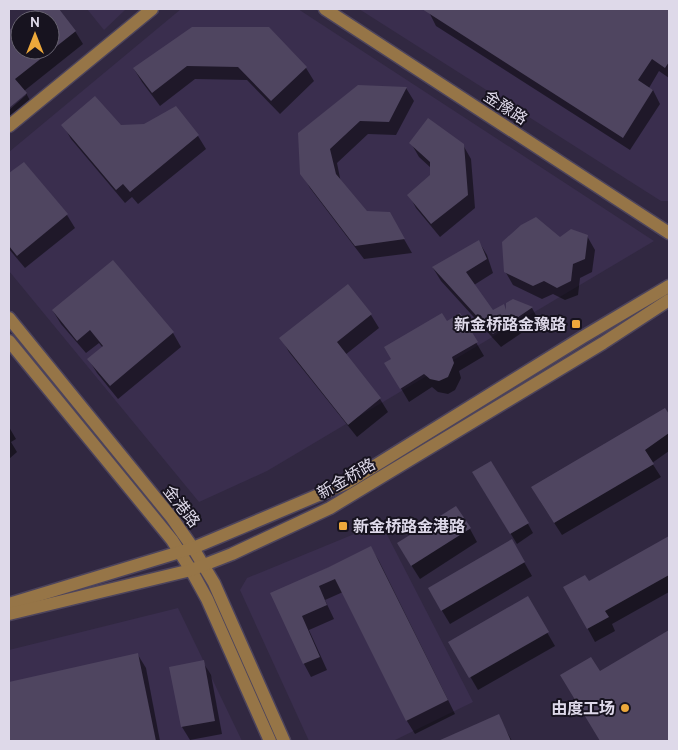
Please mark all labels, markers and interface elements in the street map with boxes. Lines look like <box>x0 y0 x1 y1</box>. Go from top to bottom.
north arrow <box>10 10 60 60</box>
text: N <box>30 13 40 31</box>
street label: 金豫路 <box>480 86 531 128</box>
place label: 新金桥路金豫路 <box>454 315 566 334</box>
marker: 新金桥路金豫路 <box>570 318 582 330</box>
street label: 新金桥路 <box>314 454 379 503</box>
street label: 金港路 <box>159 482 204 531</box>
place label: 新金桥路金港路 <box>353 517 465 536</box>
marker: 新金桥路金港路 <box>337 520 349 532</box>
place label: 由度工场 <box>551 699 615 718</box>
marker: 由度工场 <box>619 702 631 714</box>

